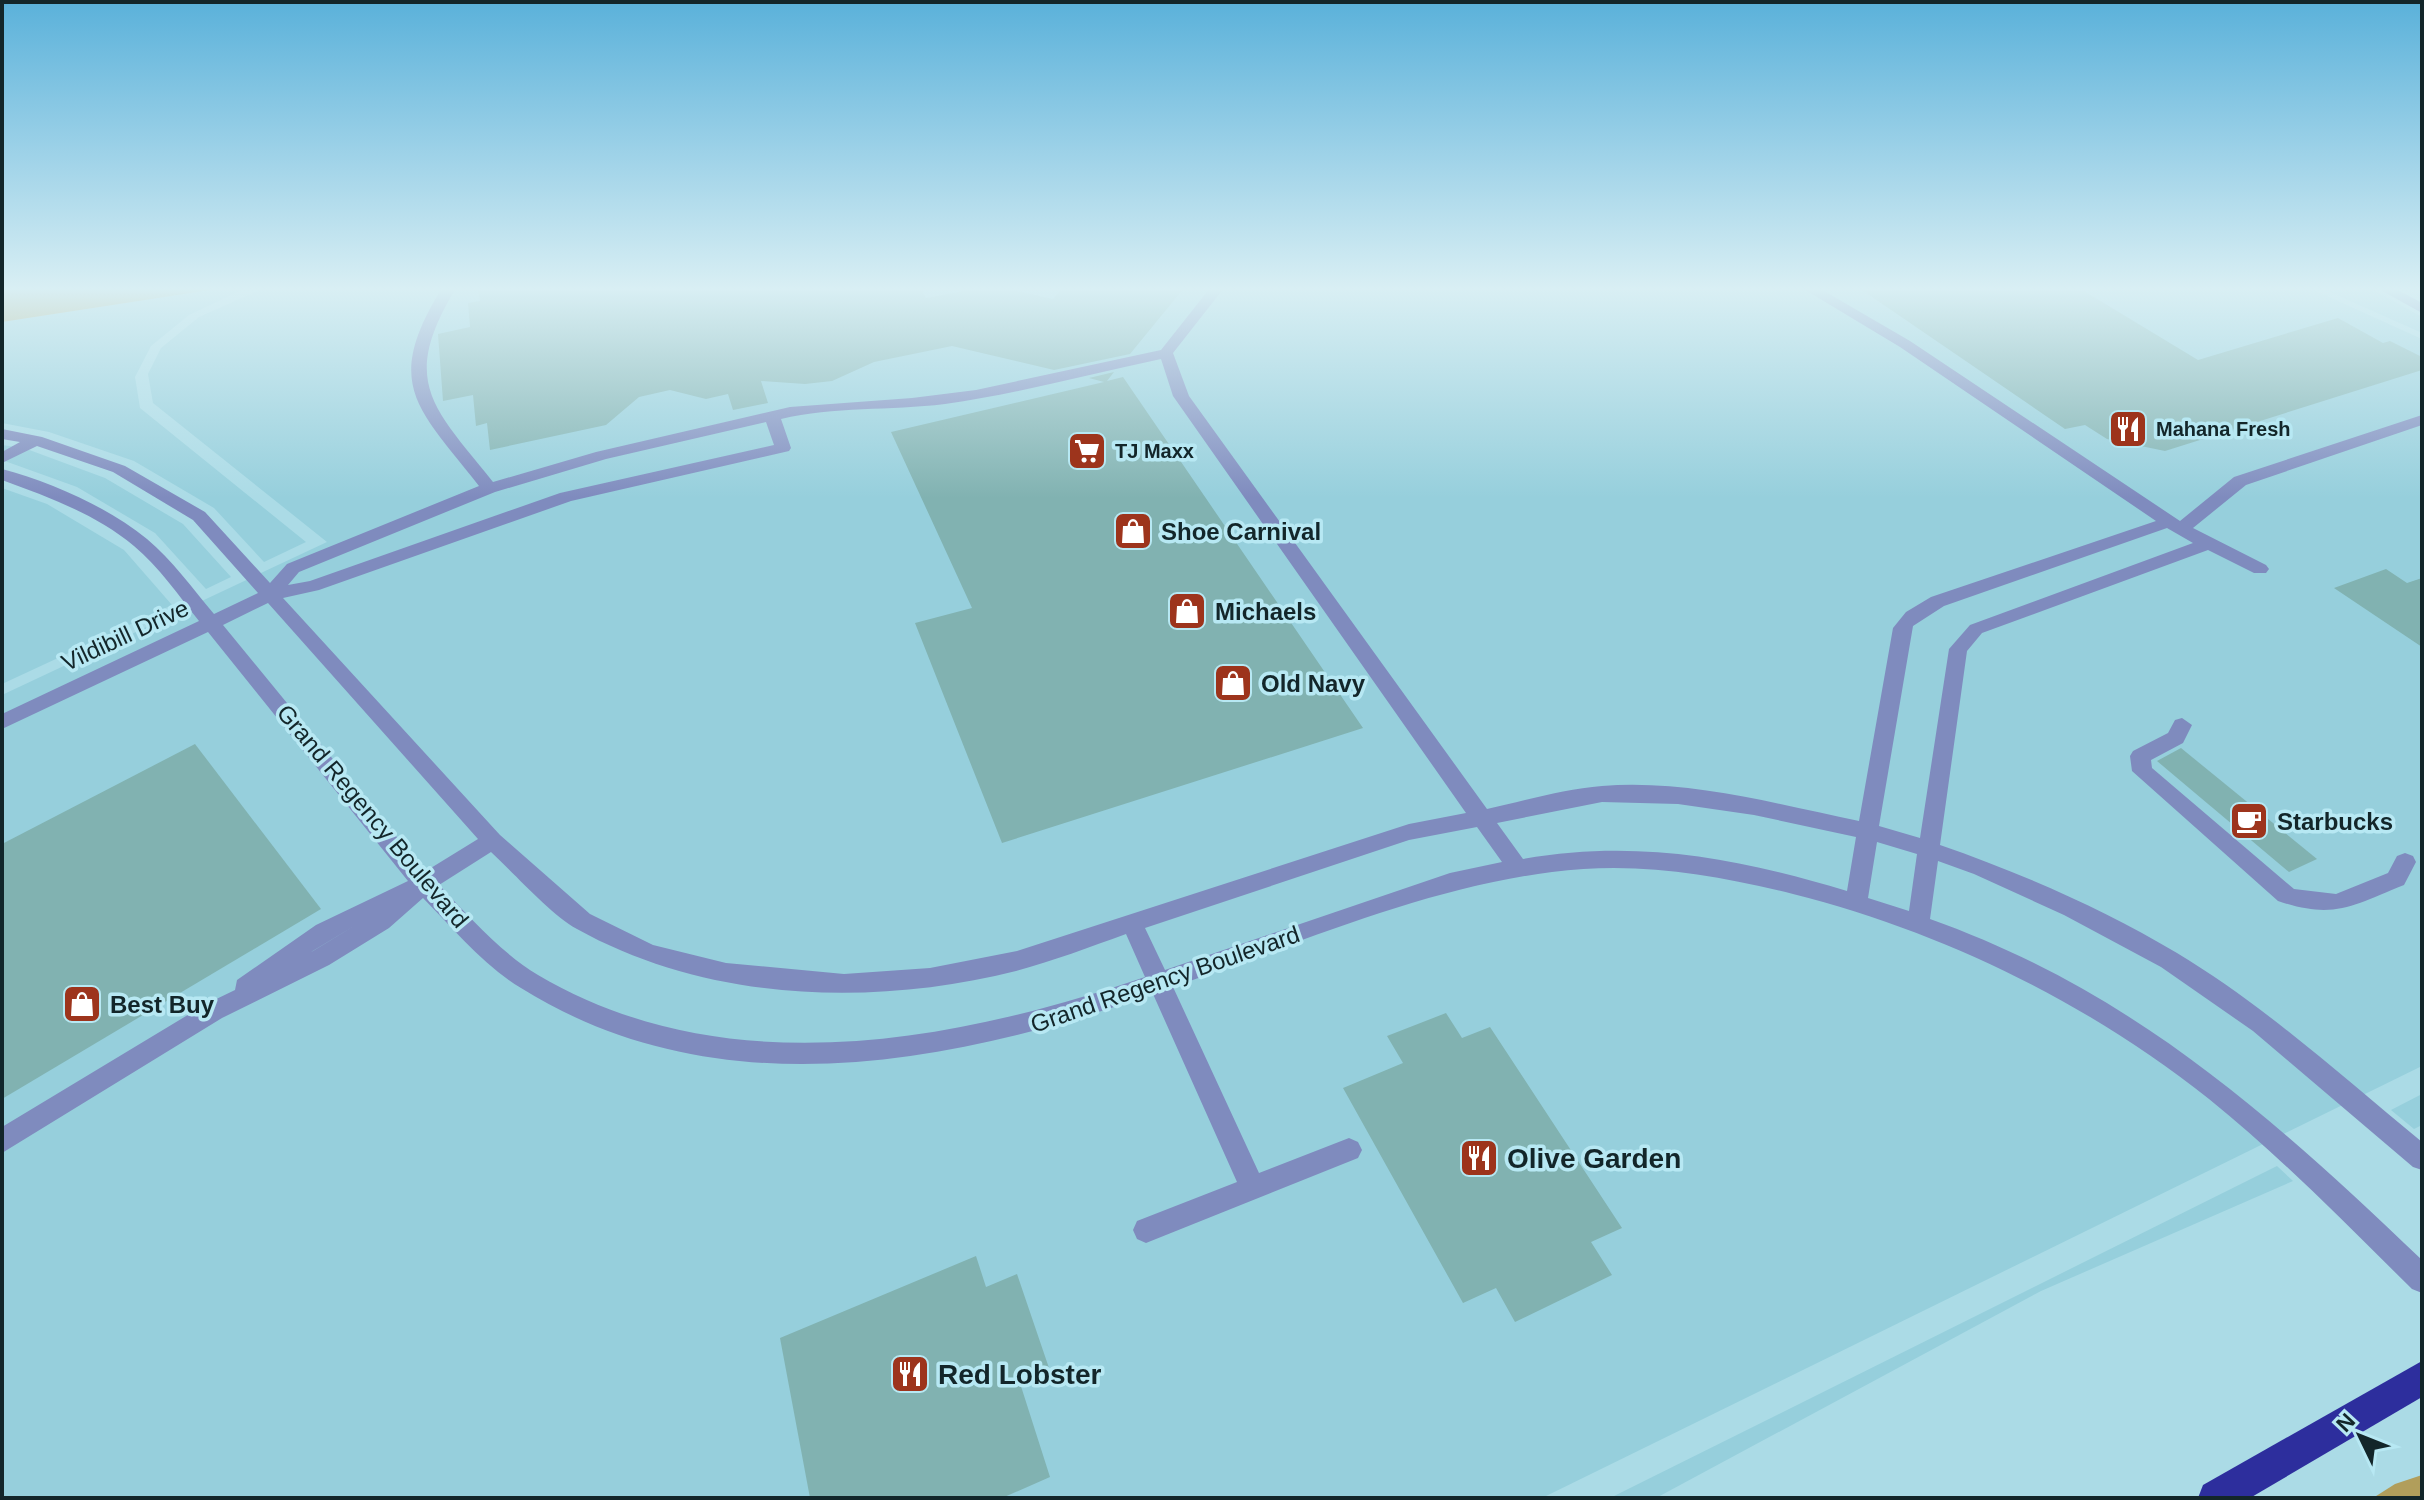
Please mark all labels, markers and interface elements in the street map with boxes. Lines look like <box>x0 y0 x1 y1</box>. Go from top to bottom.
restaurant icon: Mahana Fresh <box>2107 408 2149 450</box>
place label: Mahana Fresh <box>2156 418 2290 440</box>
supermarket icon: TJ Maxx <box>1066 430 1108 472</box>
place label: TJ Maxx <box>1115 440 1194 462</box>
shop icon: Shoe Carnival <box>1112 510 1154 552</box>
place label: Shoe Carnival <box>1161 518 1321 545</box>
shop icon: Michaels <box>1166 590 1208 632</box>
street label: Vildibill Drive <box>57 594 193 676</box>
place label: Michaels <box>1215 598 1316 625</box>
shop icon: Old Navy <box>1212 662 1254 704</box>
place label: Old Navy <box>1261 670 1366 697</box>
street label: Grand Regency Boulevard <box>272 699 474 933</box>
cafe icon: Starbucks <box>2228 800 2270 842</box>
place label: Starbucks <box>2277 808 2393 835</box>
street label: Grand Regency Boulevard <box>1027 920 1303 1038</box>
shop icon: Best Buy <box>61 983 103 1025</box>
place label: Best Buy <box>110 991 215 1018</box>
restaurant icon: Olive Garden <box>1458 1137 1500 1179</box>
place label: Olive Garden <box>1507 1143 1681 1174</box>
restaurant icon: Red Lobster <box>889 1353 931 1395</box>
place label: Red Lobster <box>938 1359 1101 1390</box>
north arrow <box>2320 1396 2400 1476</box>
text: N <box>2331 1408 2360 1437</box>

